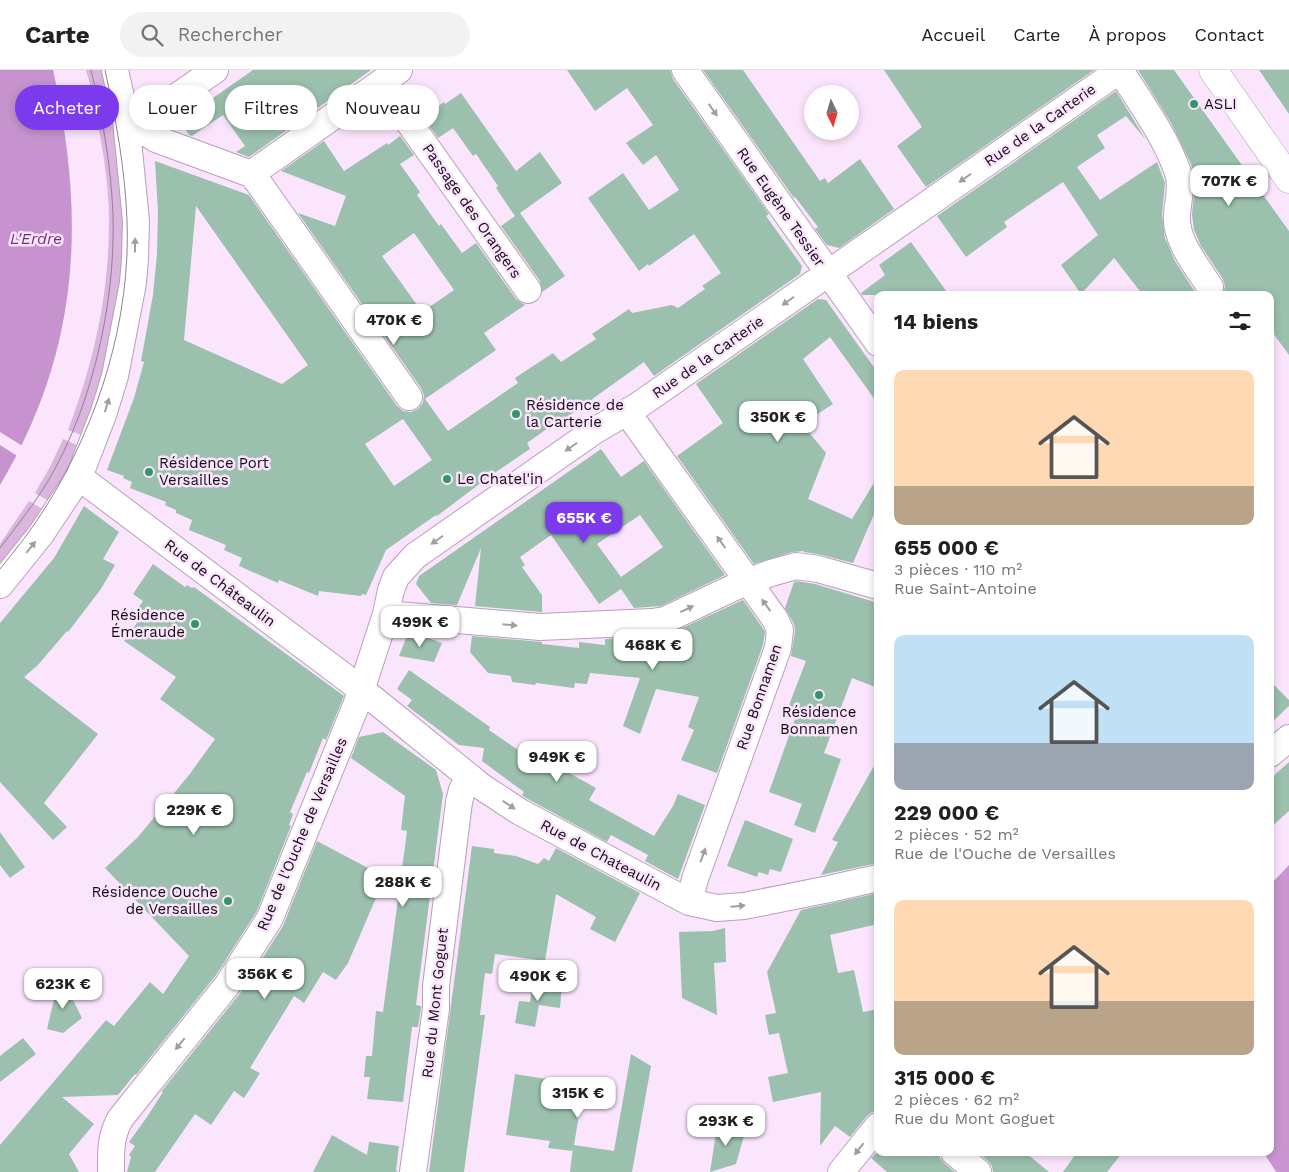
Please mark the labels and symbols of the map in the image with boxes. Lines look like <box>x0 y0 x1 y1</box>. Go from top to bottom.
street label: Rue de la Carterie <box>981 80 1099 170</box>
north arrow <box>804 85 859 140</box>
place label: ASLI <box>1204 95 1237 113</box>
marker: ASLI <box>1188 98 1200 110</box>
one-way arrow <box>708 103 718 117</box>
street label: Passage des Orangers <box>419 140 525 282</box>
street label: Rue Eugène Tessier <box>733 144 829 270</box>
pin: 707K € <box>1188 164 1270 207</box>
one-way arrow <box>958 173 972 183</box>
water label: L'Erdre <box>10 229 62 248</box>
one-way arrow <box>131 237 139 253</box>
one-way arrow <box>781 296 795 306</box>
pin: 470K € <box>353 304 435 346</box>
street label: Rue de la Carterie <box>649 312 767 402</box>
place label: Résidence de la Carterie <box>526 396 624 431</box>
one-way arrow <box>103 397 111 412</box>
pin: 350K € <box>737 400 819 443</box>
marker: Résidence de la Carterie <box>510 408 522 420</box>
one-way arrow <box>564 442 578 452</box>
place label: Résidence Port Versailles <box>159 454 269 489</box>
marker: Résidence Port Versailles <box>143 466 155 478</box>
place label: Le Chatel'in <box>457 470 543 488</box>
marker: Le Chatel'in <box>441 473 453 485</box>
pin: 655K € <box>543 502 625 544</box>
street label: Rue de Châteaulin <box>161 535 279 631</box>
one-way arrow <box>431 535 444 545</box>
one-way arrow <box>715 536 726 549</box>
one-way arrow <box>25 541 36 554</box>
one-way arrow <box>761 599 771 612</box>
one-way arrow <box>680 605 694 613</box>
place label: Résidence Émeraude <box>110 606 185 641</box>
pin: 499K € <box>379 606 461 648</box>
marker: Résidence Émeraude <box>189 618 201 630</box>
one-way arrow <box>502 621 518 629</box>
pin: 468K € <box>612 628 694 671</box>
street label: Rue Bonnamen <box>732 642 786 752</box>
marker: Résidence Bonnamen <box>813 689 825 701</box>
place label: Résidence Bonnamen <box>780 703 858 738</box>
street label: Rue de l'Ouche de Versailles <box>253 735 351 933</box>
pin: 949K € <box>516 740 598 783</box>
pin: 229K € <box>153 794 235 836</box>
one-way arrow <box>503 800 516 810</box>
street label: Rue de Chateaulin <box>537 816 665 894</box>
one-way arrow <box>700 848 707 863</box>
pin: 288K € <box>362 866 444 908</box>
place label: Résidence Ouche de Versailles <box>91 883 218 918</box>
marker: Résidence Ouche de Versailles <box>222 895 234 907</box>
one-way arrow <box>730 902 746 910</box>
street label: Rue du Mont Goguet <box>418 926 452 1079</box>
pin: 356K € <box>224 958 306 1000</box>
pin: 490K € <box>497 960 579 1002</box>
pin: 623K € <box>22 968 104 1010</box>
one-way arrow <box>175 1037 186 1050</box>
pin: 315K € <box>537 1076 619 1119</box>
pin: 293K € <box>685 1104 767 1147</box>
one-way arrow <box>854 1142 865 1155</box>

